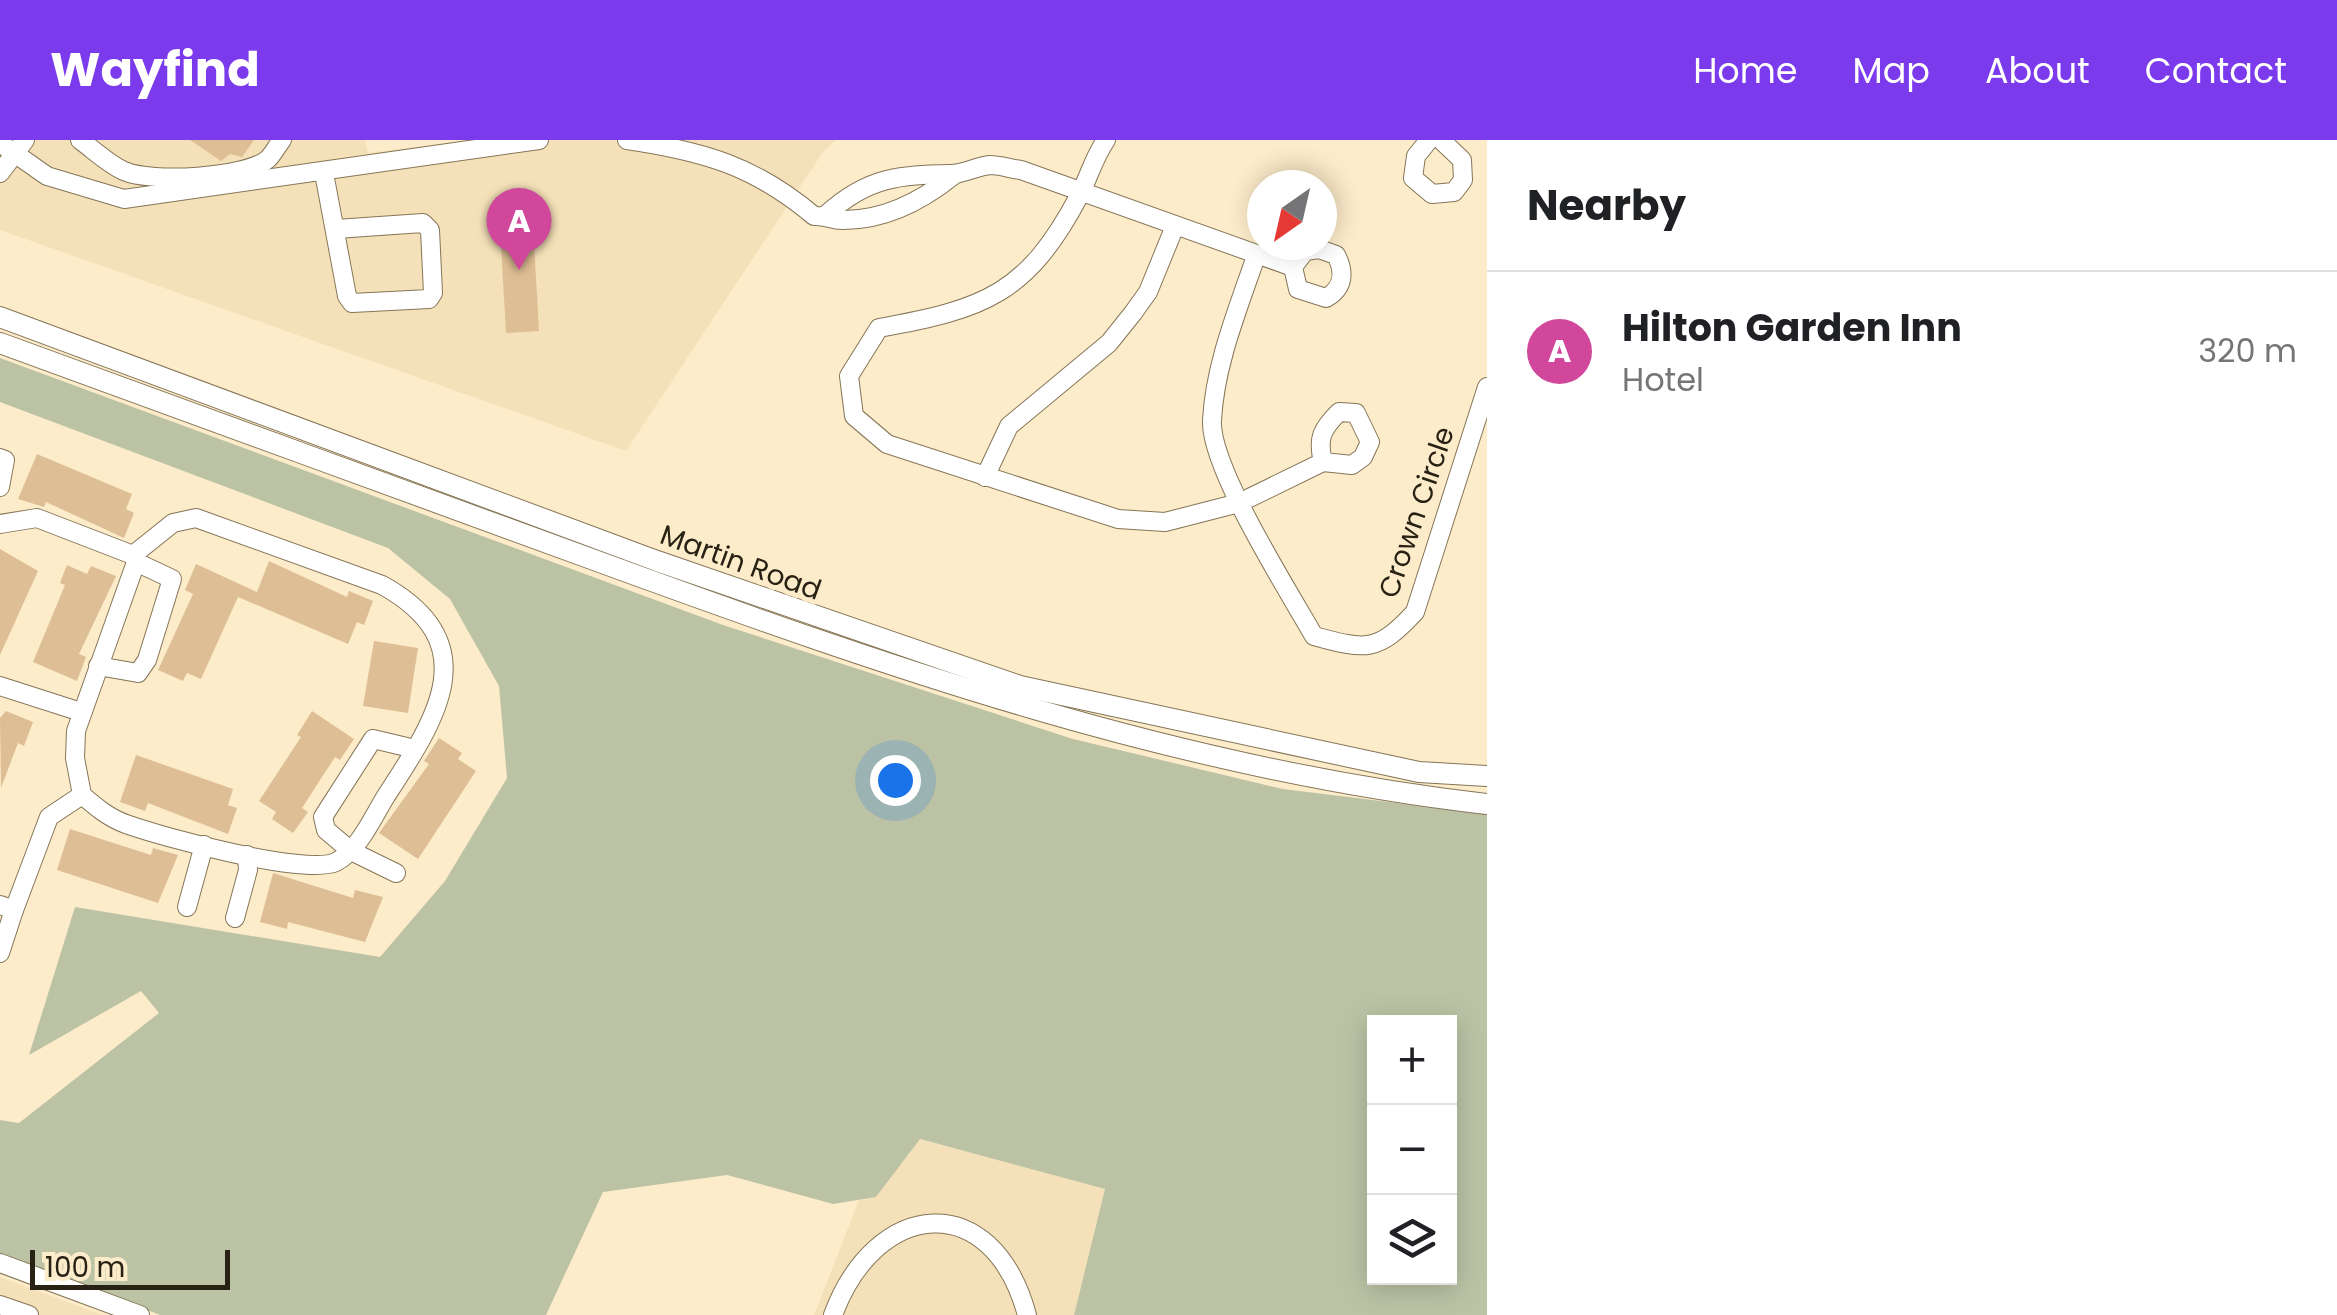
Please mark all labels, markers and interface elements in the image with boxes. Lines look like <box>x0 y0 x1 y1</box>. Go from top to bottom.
text: Wayfind <box>50 36 260 103</box>
text: Home <box>1693 46 1798 95</box>
text: Map <box>1853 46 1930 95</box>
text: About <box>1985 46 2090 95</box>
text: Contact <box>2145 46 2287 95</box>
north arrow <box>1247 170 1337 260</box>
text: Nearby <box>1527 176 1686 235</box>
pin: A <box>486 188 552 270</box>
text: Hilton Garden Inn <box>1622 301 1962 354</box>
text: A <box>1548 328 1571 373</box>
text: 320 m <box>2198 328 2297 373</box>
text: Hotel <box>1622 357 1704 402</box>
street label: Crown Circle <box>1369 421 1464 603</box>
street label: Martin Road <box>655 515 827 610</box>
your location <box>870 755 921 806</box>
map controls <box>1367 1015 1457 1285</box>
button: + <box>1367 1015 1457 1105</box>
button: − <box>1367 1105 1457 1195</box>
button: layers <box>1367 1195 1457 1285</box>
scale bar <box>30 1245 230 1290</box>
text: 100 m <box>45 1248 125 1287</box>

